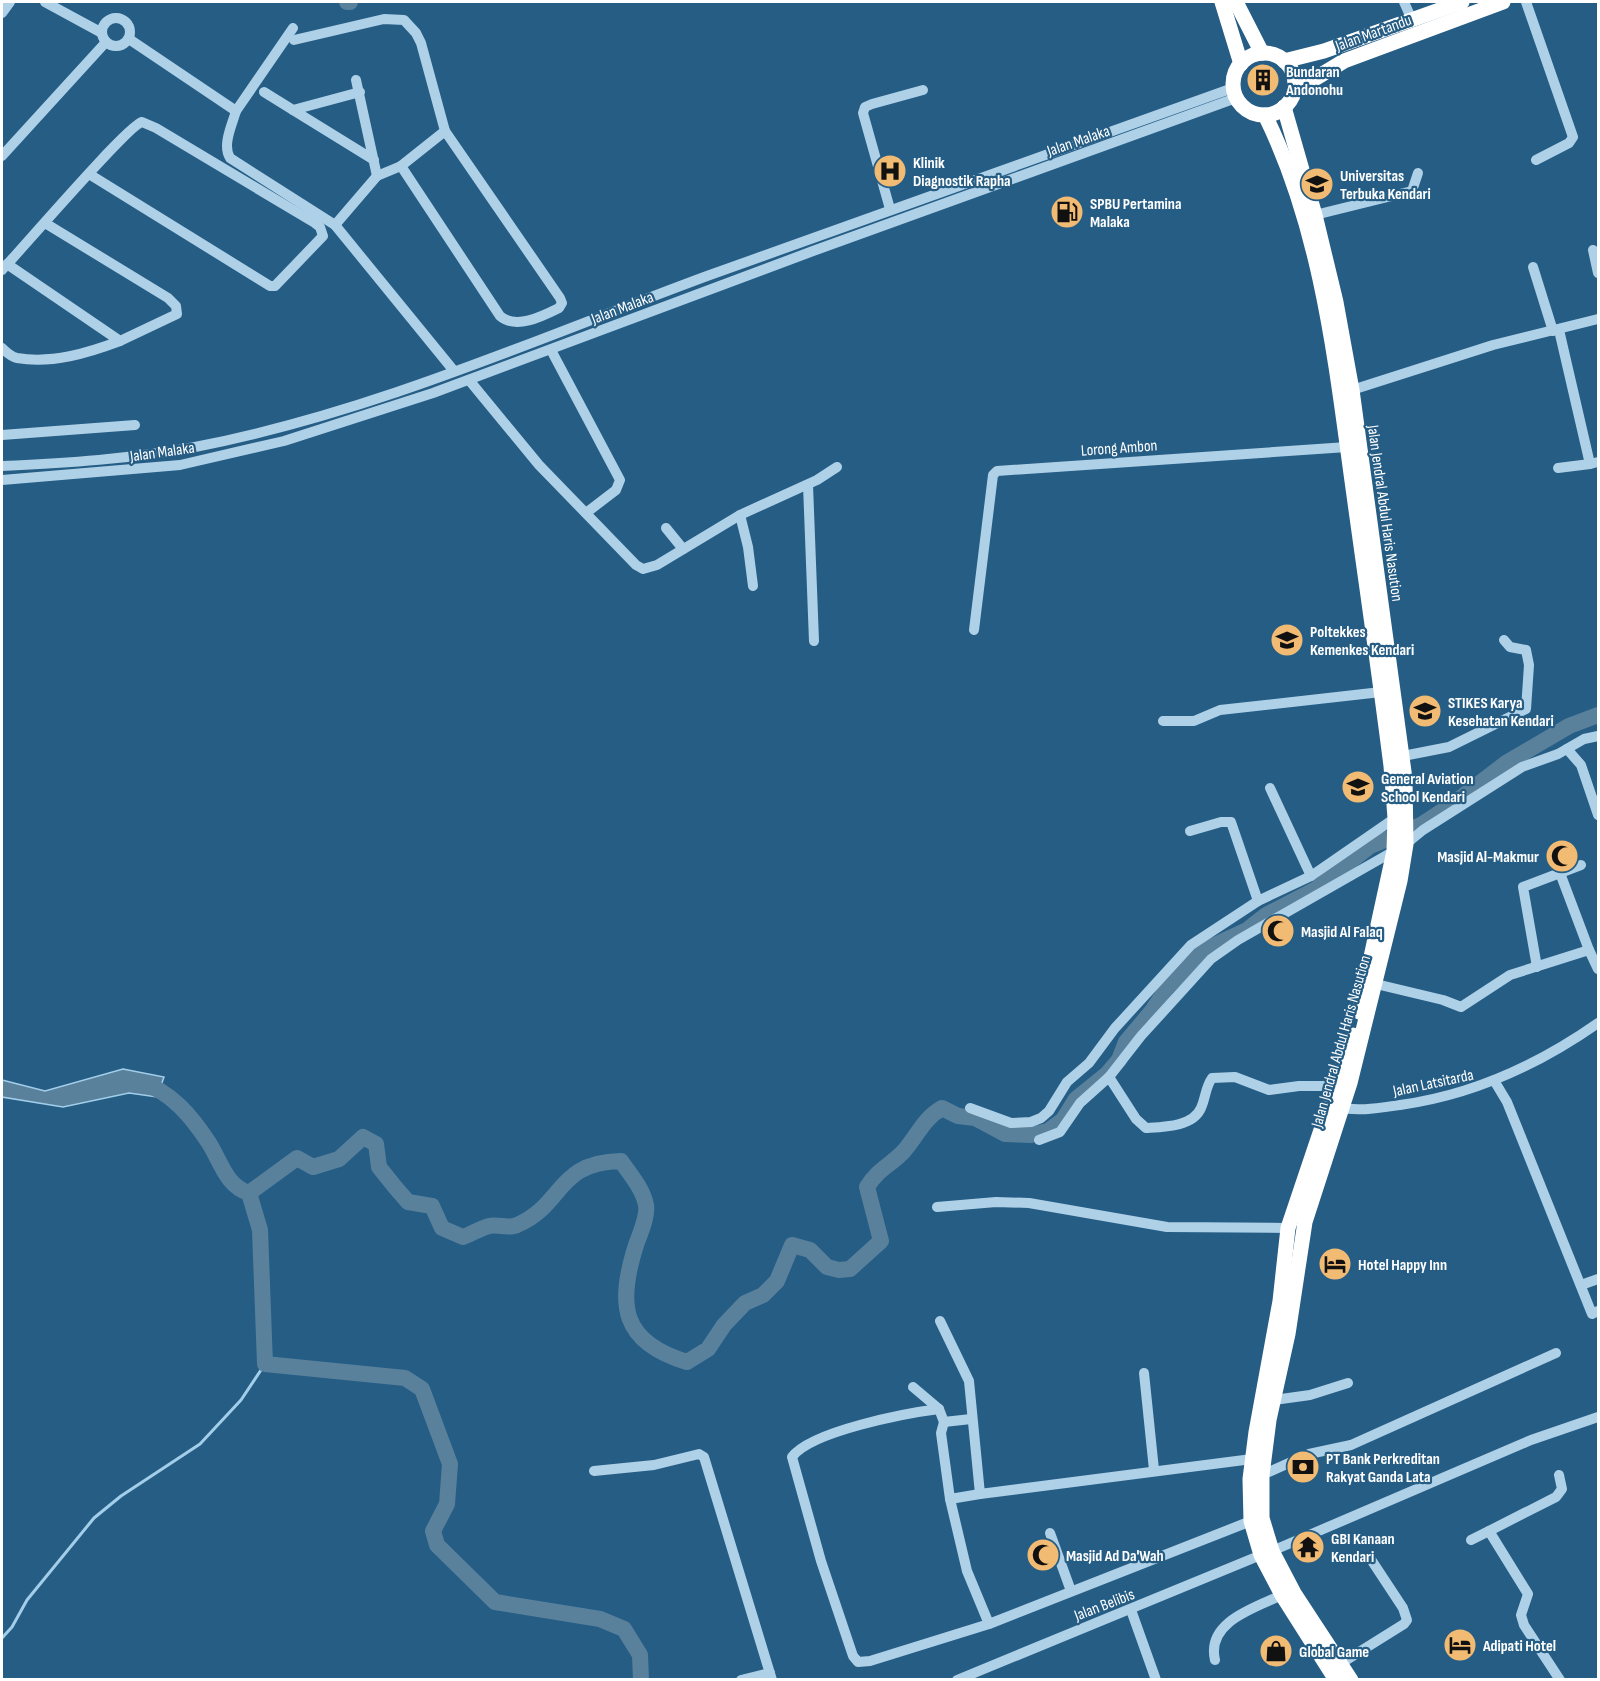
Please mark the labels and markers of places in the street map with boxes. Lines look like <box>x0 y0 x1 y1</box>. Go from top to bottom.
building icon: Bundaran Andonohu <box>1245 62 1281 98</box>
place label: Bundaran Andonohu <box>1285 63 1343 100</box>
hospital icon: Klinik Diagnostik Rapha <box>872 153 908 189</box>
place label: Klinik Diagnostik Rapha <box>913 154 1011 191</box>
school or university icon: Universitas Terbuka Kendari <box>1299 166 1335 202</box>
place label: Universitas Terbuka Kendari <box>1340 167 1431 204</box>
fuel station icon: SPBU Pertamina Malaka <box>1049 194 1085 230</box>
place label: SPBU Pertamina Malaka <box>1090 195 1181 232</box>
school or university icon: Poltekkes Kemenkes Kendari <box>1269 622 1305 658</box>
place label: Poltekkes Kemenkes Kendari <box>1310 623 1414 660</box>
school or university icon: STIKES Karya Kesehatan Kendari <box>1407 693 1443 729</box>
place label: STIKES Karya Kesehatan Kendari <box>1448 694 1554 731</box>
school or university icon: General Aviation School Kendari <box>1340 769 1376 805</box>
place label: General Aviation School Kendari <box>1381 770 1474 807</box>
mosque icon: Masjid Al-Makmur <box>1544 838 1580 874</box>
place label: Masjid Al-Makmur <box>1437 848 1539 867</box>
mosque icon: Masjid Al Falaq <box>1260 913 1296 949</box>
place label: Masjid Al Falaq <box>1301 923 1383 942</box>
hotel icon: Hotel Happy Inn <box>1317 1246 1353 1282</box>
place label: Hotel Happy Inn <box>1358 1256 1447 1275</box>
bank icon: PT Bank Perkreditan Rakyat Ganda Lata <box>1285 1449 1321 1485</box>
place label: PT Bank Perkreditan Rakyat Ganda Lata <box>1326 1450 1440 1487</box>
temple icon: GBI Kanaan Kendari <box>1290 1529 1326 1565</box>
place label: GBI Kanaan Kendari <box>1331 1530 1395 1567</box>
mosque icon: Masjid Ad Da'Wah <box>1025 1537 1061 1573</box>
place label: Masjid Ad Da'Wah <box>1066 1547 1164 1566</box>
hotel icon: Adipati Hotel <box>1442 1627 1478 1663</box>
shop icon: Global Game <box>1258 1633 1294 1669</box>
place label: Adipati Hotel <box>1482 1637 1556 1656</box>
place label: Global Game <box>1299 1643 1369 1662</box>

